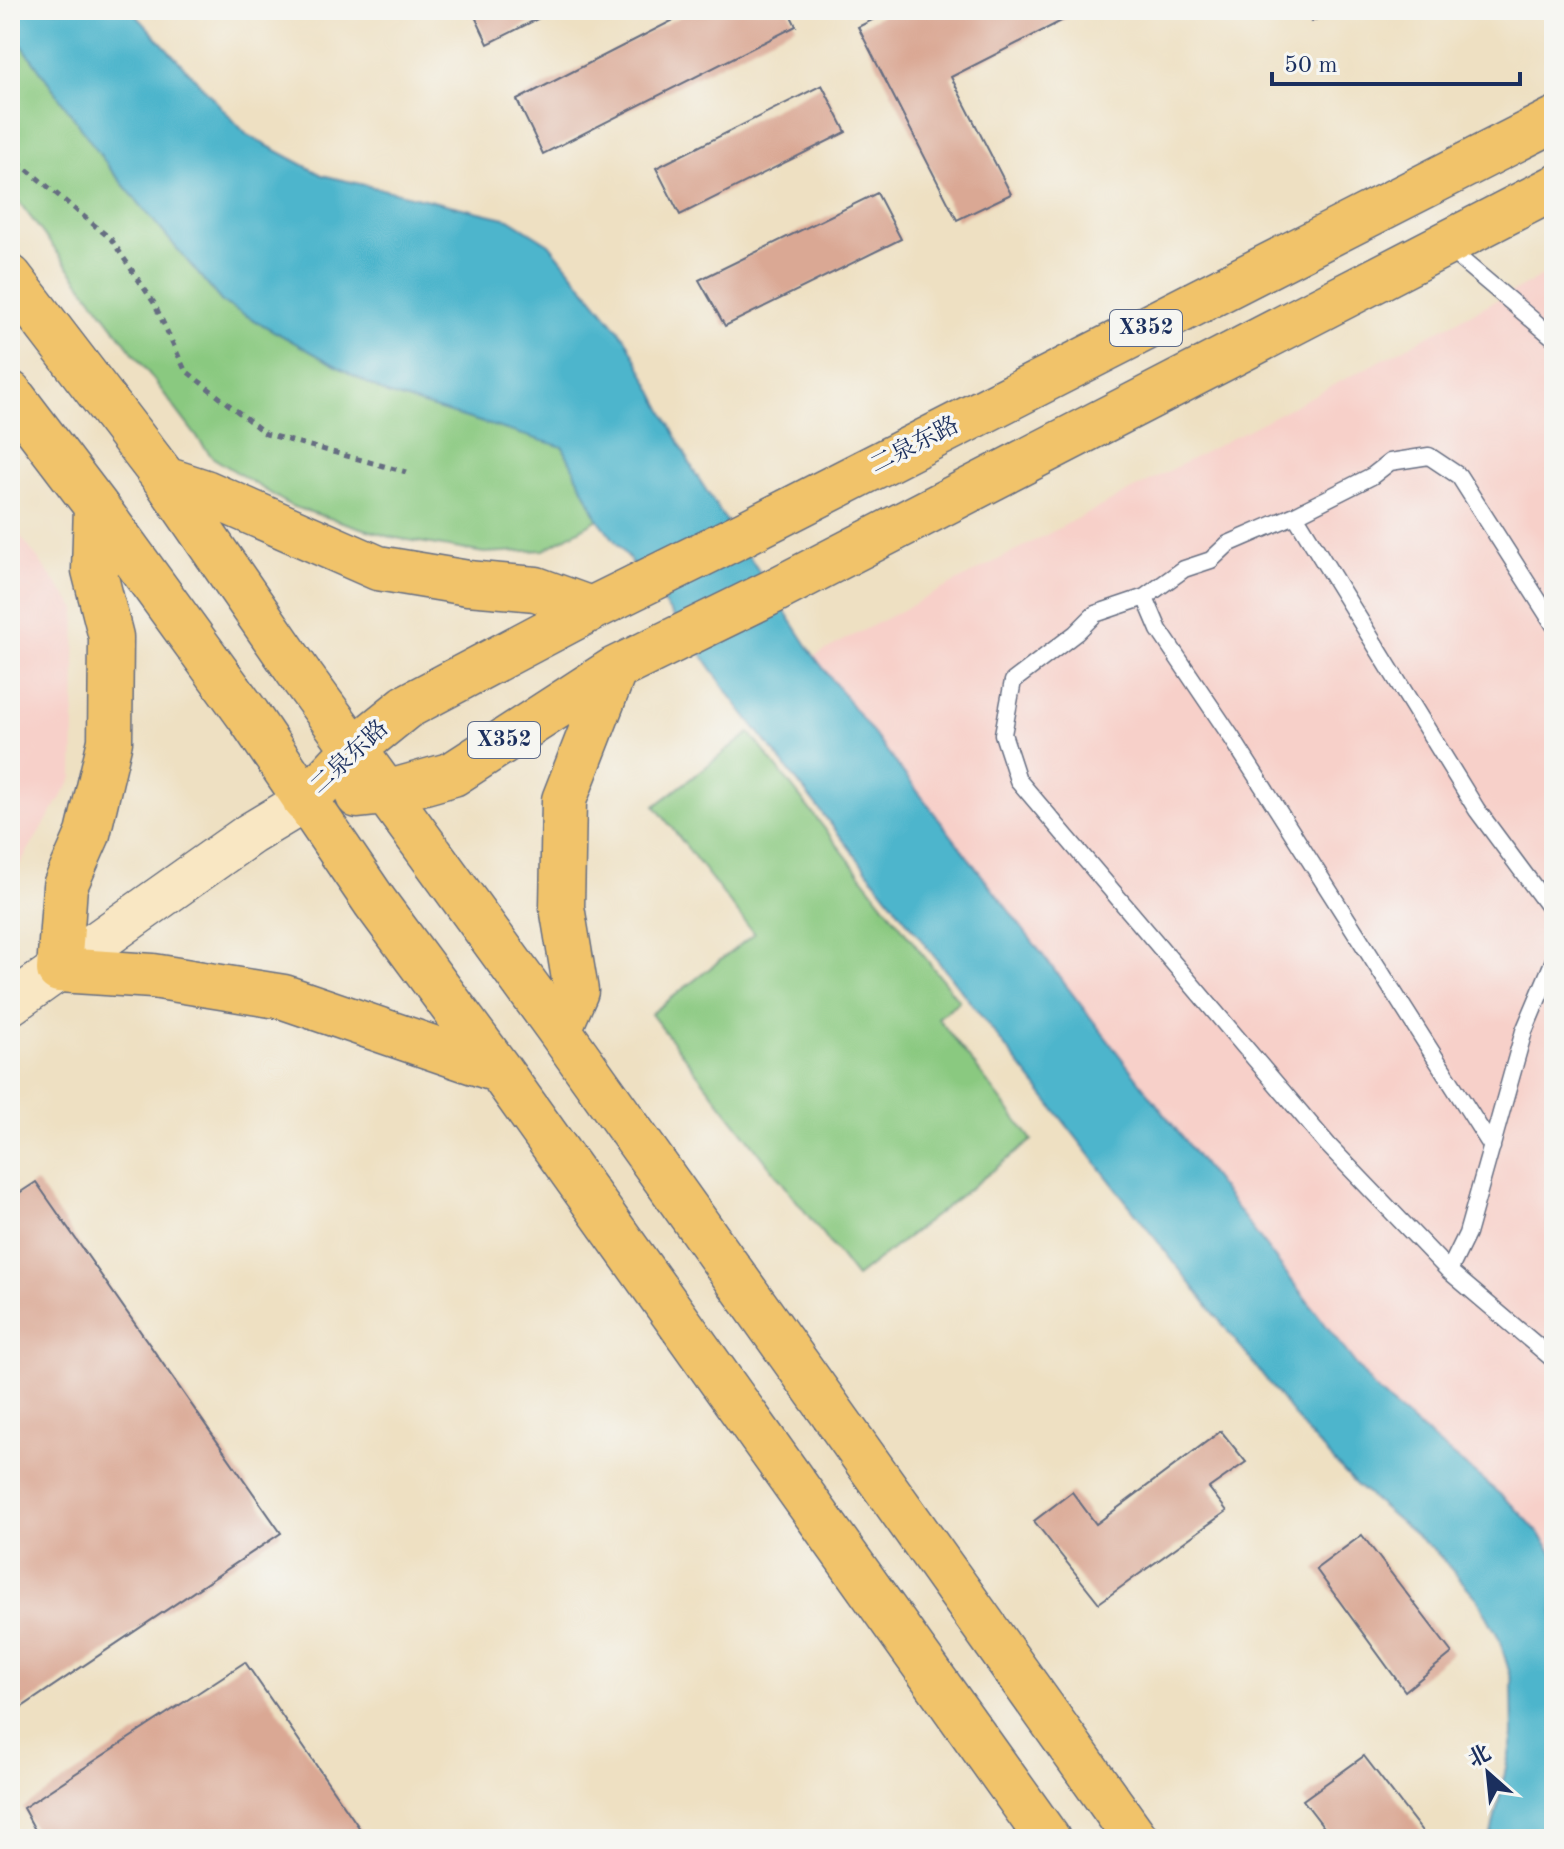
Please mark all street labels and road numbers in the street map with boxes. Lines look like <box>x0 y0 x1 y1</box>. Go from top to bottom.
road number: X352 <box>1110 310 1182 346</box>
street label: 二泉东路 <box>865 411 963 478</box>
street label: 二泉东路 <box>305 714 393 800</box>
road number: X352 <box>468 722 540 758</box>

